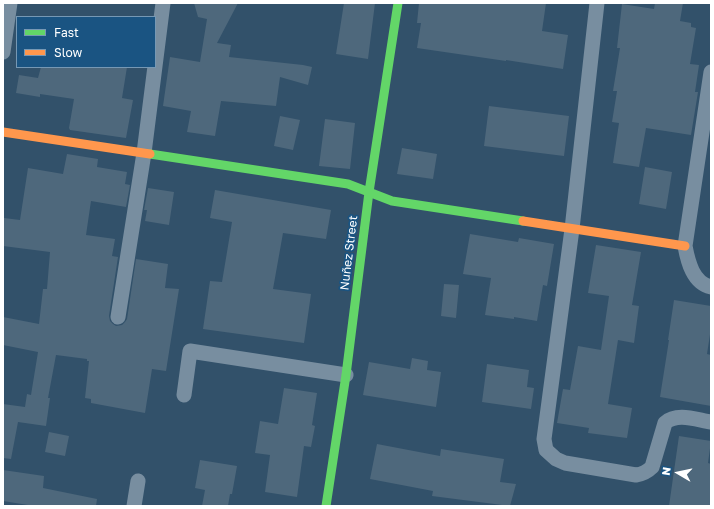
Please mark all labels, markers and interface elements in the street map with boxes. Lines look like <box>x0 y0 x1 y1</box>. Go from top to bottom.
legend <box>16 16 156 68</box>
text: Fast <box>54 25 79 40</box>
text: Slow <box>54 45 82 60</box>
street label: Nuñez Street <box>337 215 361 291</box>
north arrow <box>658 453 698 493</box>
text: N <box>659 466 673 476</box>

